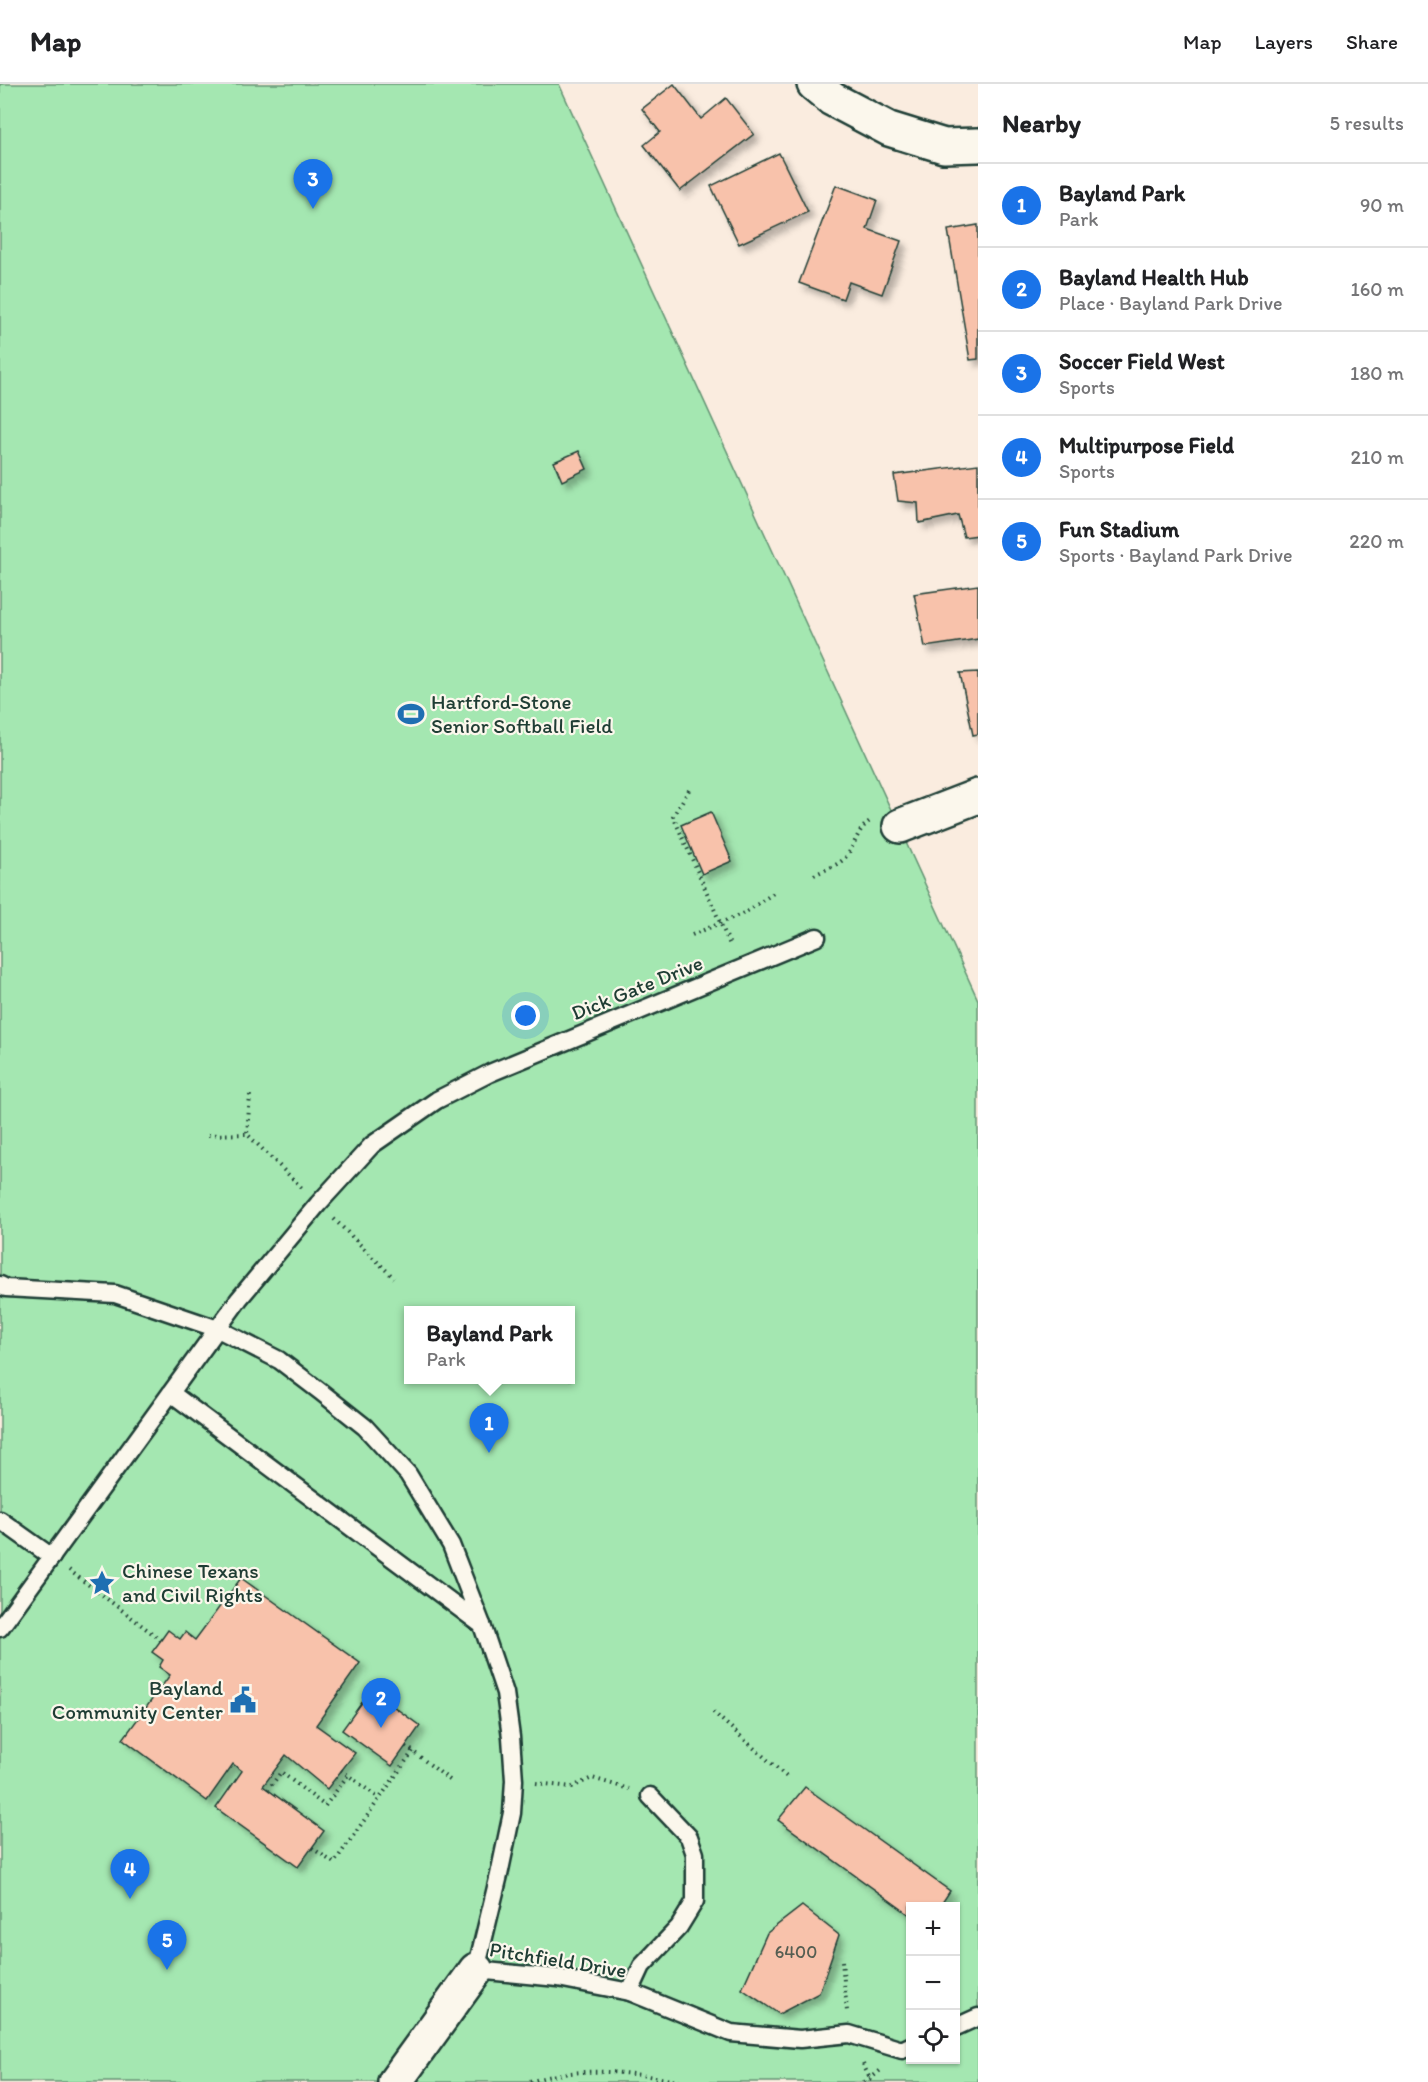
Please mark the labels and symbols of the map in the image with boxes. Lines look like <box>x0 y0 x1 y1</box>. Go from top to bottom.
pin: 3 <box>294 160 332 209</box>
place label: Hartford-Stone Senior Softball Field <box>431 689 613 738</box>
sports icon: Hartford-Stone Senior Softball Field <box>396 699 426 729</box>
street label: Dick Gate Drive <box>567 950 706 1025</box>
your location <box>511 1001 540 1030</box>
pin: 1 <box>470 1404 508 1453</box>
place label: Chinese Texans and Civil Rights <box>122 1558 263 1607</box>
place icon: Chinese Texans and Civil Rights <box>87 1568 117 1598</box>
place label: Bayland Community Center <box>52 1675 223 1724</box>
pin: 2 <box>362 1678 400 1728</box>
public building icon: Bayland Community Center <box>228 1685 258 1715</box>
pin: 4 <box>110 1850 150 1899</box>
pin: 5 <box>148 1920 186 1970</box>
street label: Pitchfield Drive <box>488 1936 628 1983</box>
house number: 6400 <box>775 1941 817 1963</box>

